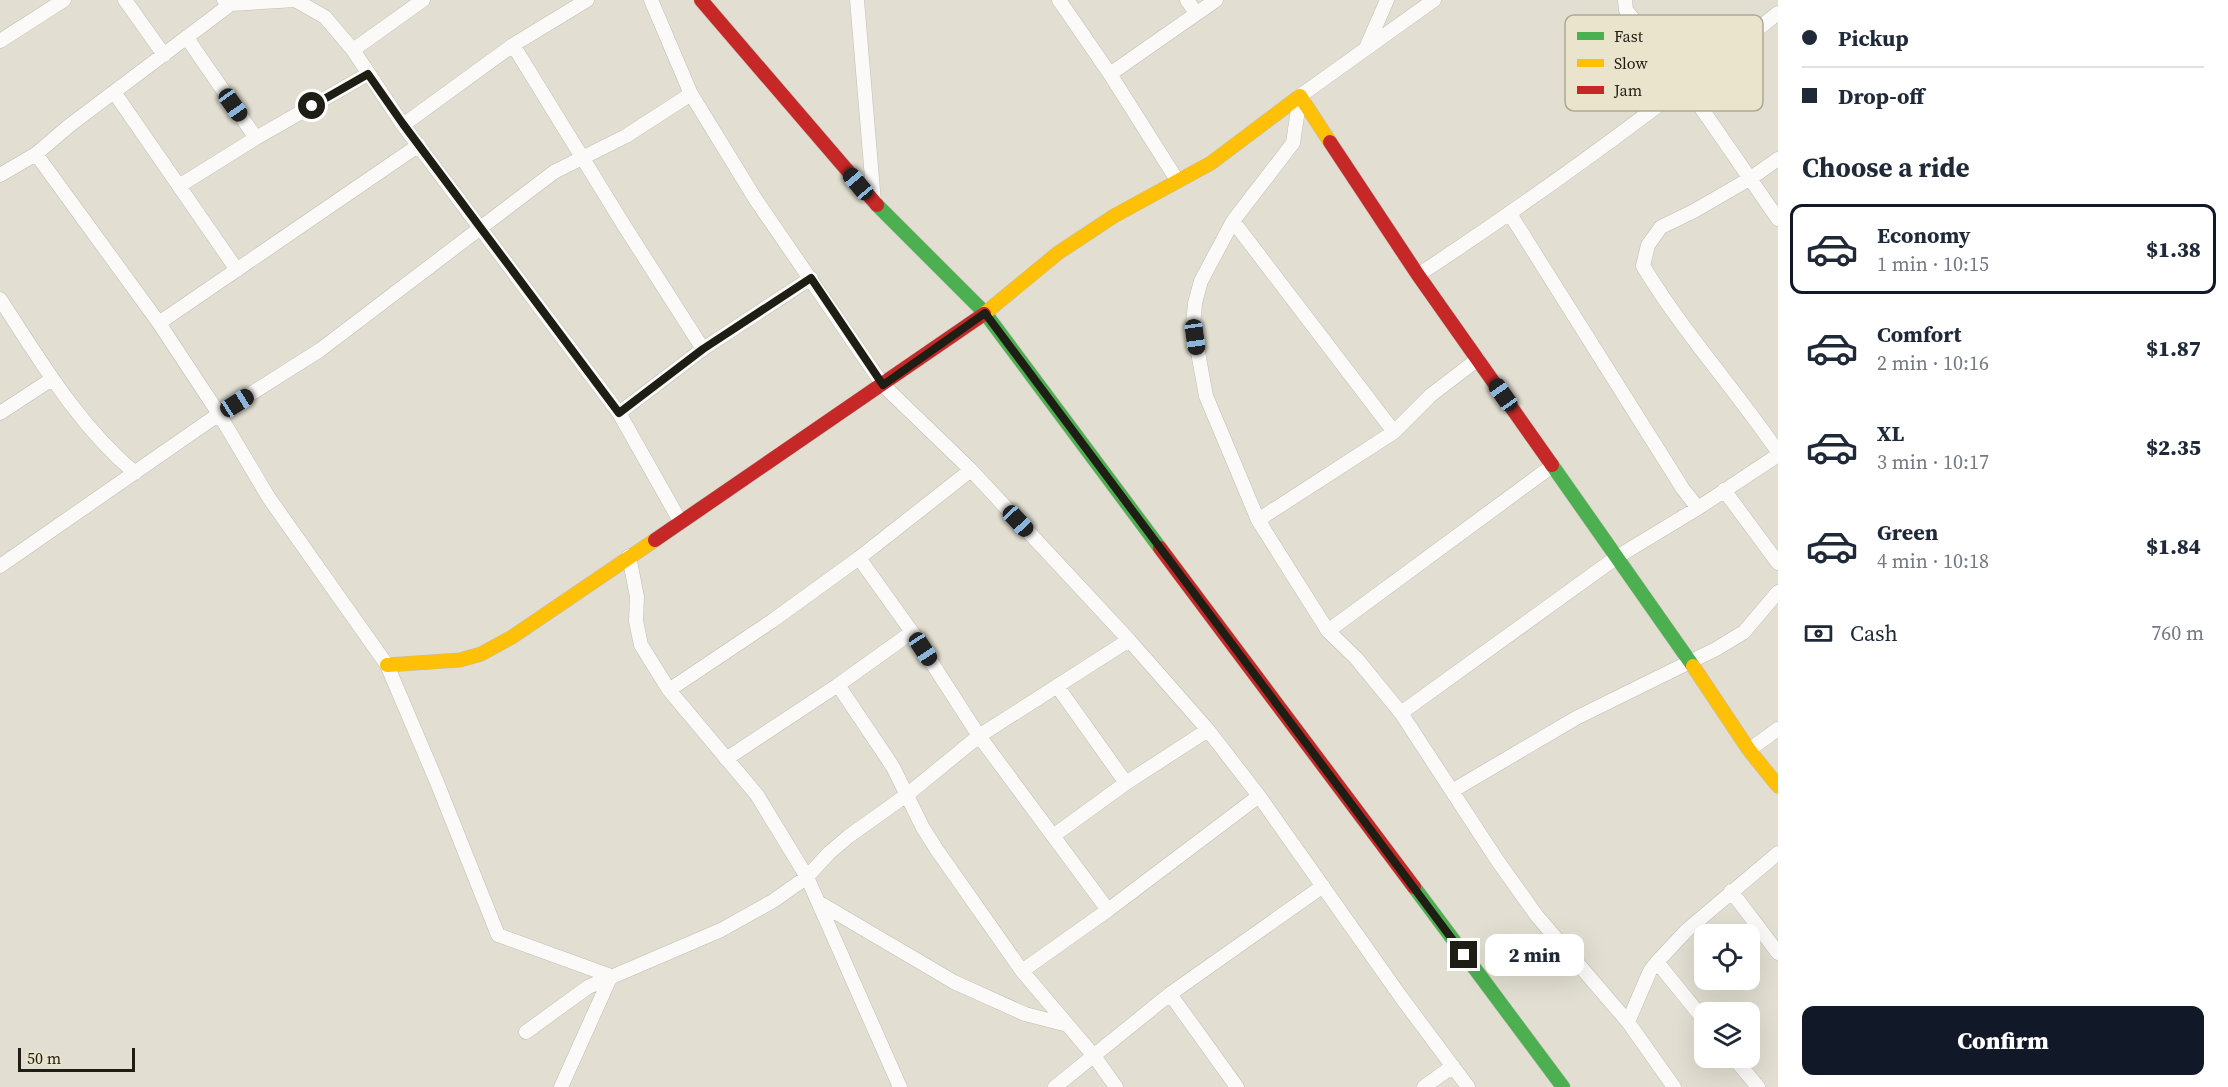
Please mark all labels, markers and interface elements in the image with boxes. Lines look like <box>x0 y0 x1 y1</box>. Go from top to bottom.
legend <box>1565 15 1763 111</box>
text: Pickup <box>1838 23 1909 53</box>
text: Fast <box>1614 25 1644 47</box>
text: Slow <box>1614 52 1649 74</box>
text: Jam <box>1613 79 1642 101</box>
text: Drop-off <box>1838 81 1924 111</box>
car <box>215 85 251 125</box>
route start <box>298 92 325 119</box>
text: Choose a ride <box>1802 149 1970 186</box>
car <box>840 164 876 204</box>
text: Economy <box>1877 220 1971 250</box>
icon: car <box>1805 222 1859 276</box>
text: $1.38 <box>2146 234 2201 264</box>
text: 1 min · 10:15 <box>1877 250 1989 278</box>
car <box>1184 318 1206 356</box>
text: Comfort <box>1877 319 1961 349</box>
icon: car <box>1805 321 1859 375</box>
text: $1.87 <box>2146 333 2201 363</box>
text: 2 min · 10:16 <box>1877 349 1989 377</box>
car <box>1485 375 1521 415</box>
car <box>217 386 257 420</box>
text: XL <box>1877 418 1904 448</box>
icon: car <box>1805 420 1859 474</box>
text: $2.35 <box>2146 432 2201 462</box>
text: 3 min · 10:17 <box>1877 448 1989 476</box>
car <box>999 502 1037 540</box>
text: Green <box>1877 517 1938 547</box>
icon: car <box>1805 519 1859 573</box>
text: $1.84 <box>2146 531 2201 561</box>
text: 4 min · 10:18 <box>1877 547 1989 575</box>
icon: cash <box>1802 617 1835 650</box>
text: Cash <box>1850 618 1898 648</box>
text: 760 m <box>2151 619 2204 647</box>
car <box>906 629 940 669</box>
map controls <box>1694 924 1760 1068</box>
button: locate <box>1694 924 1760 990</box>
callout: 2 min <box>1485 934 1584 976</box>
route end <box>1450 941 1477 968</box>
text: 2 min <box>1508 941 1561 969</box>
button: layers <box>1694 1002 1760 1068</box>
button: Confirm <box>1802 1006 2204 1075</box>
scale bar <box>18 1045 135 1072</box>
text: 50 m <box>27 1047 61 1069</box>

